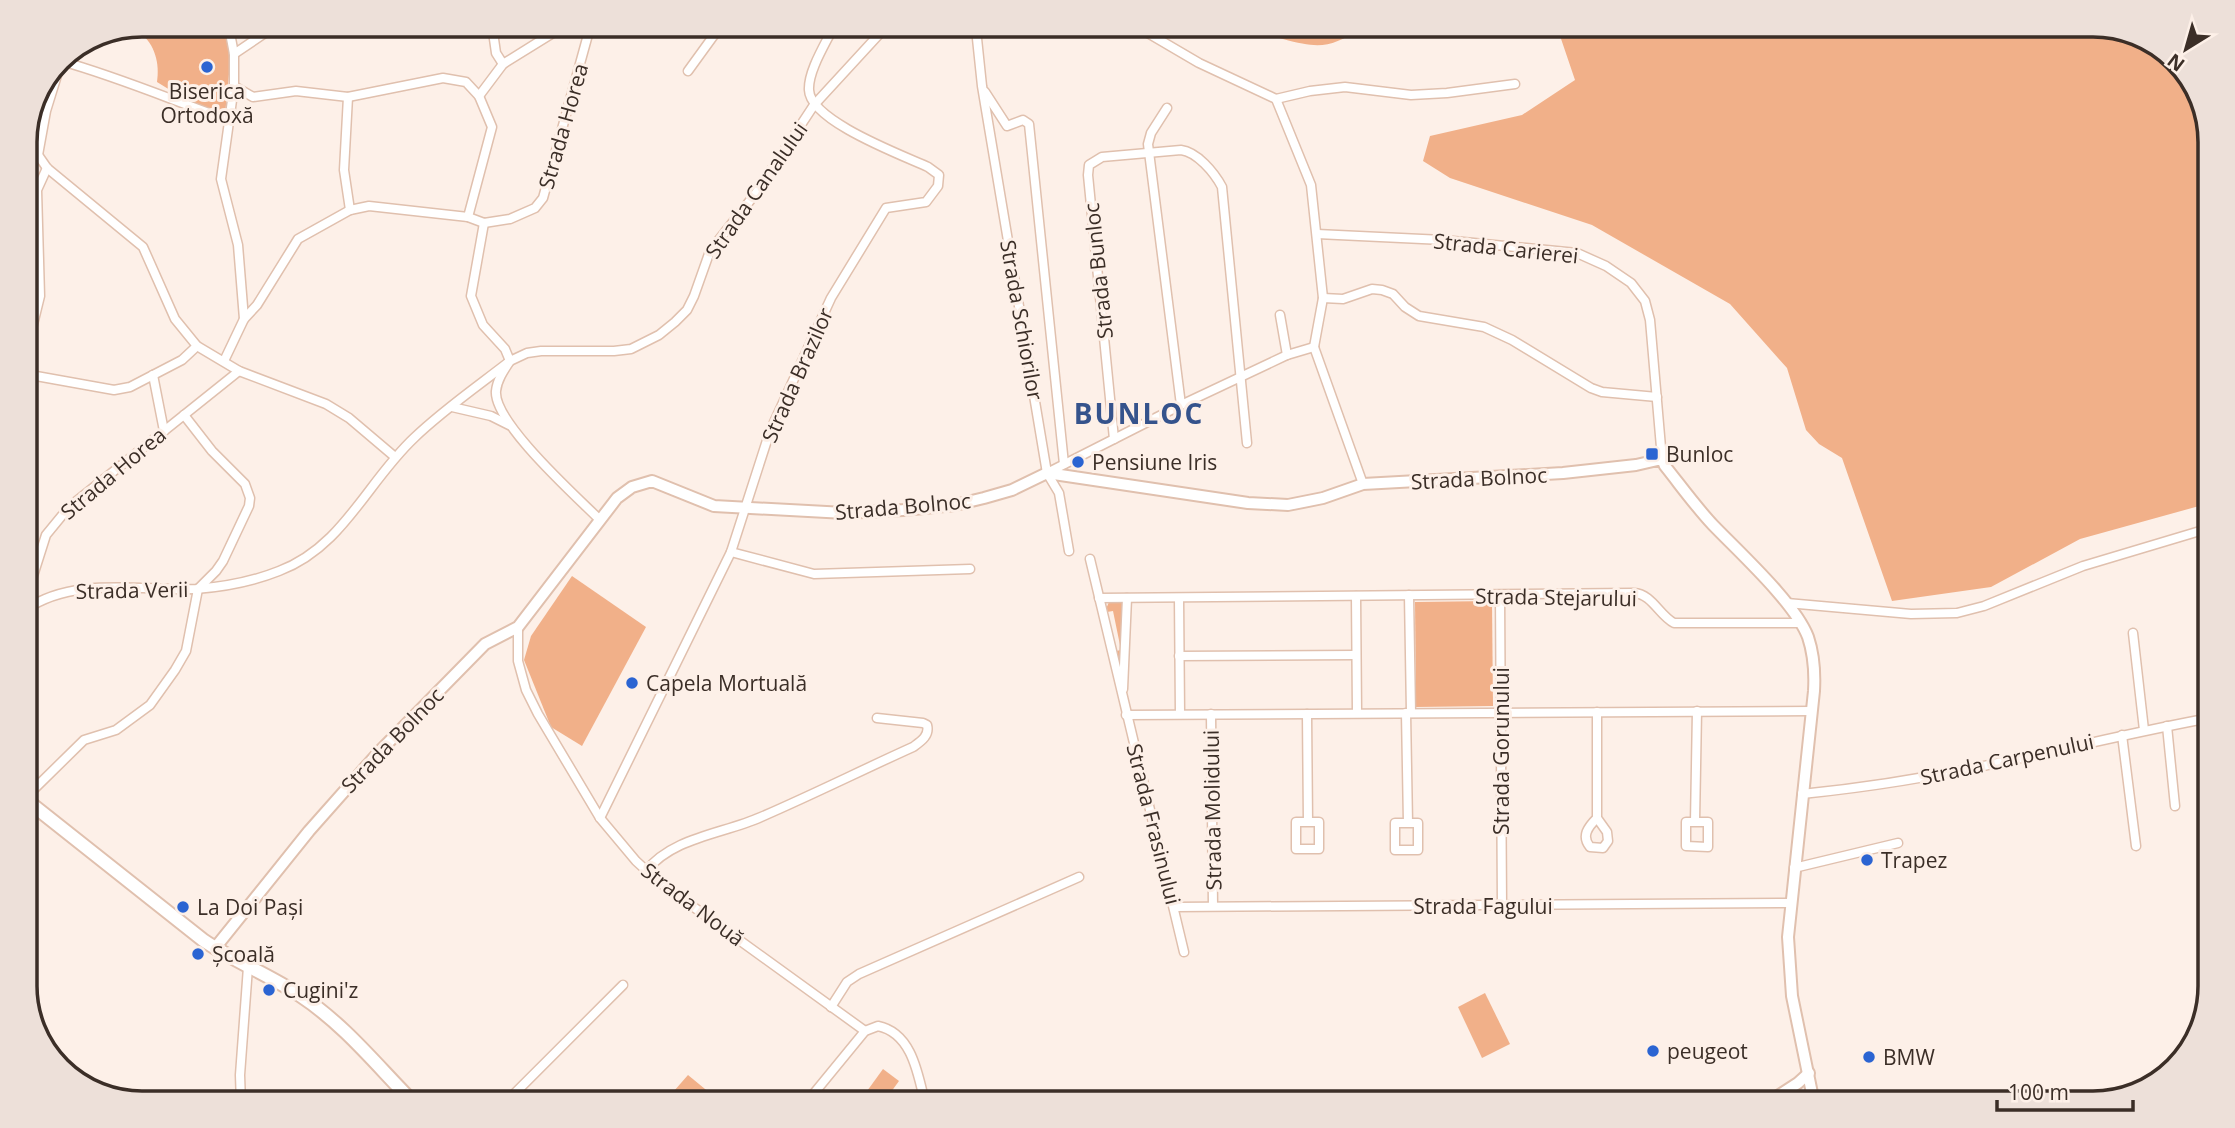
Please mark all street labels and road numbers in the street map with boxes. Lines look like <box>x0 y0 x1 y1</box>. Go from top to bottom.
street label: Strada Horea <box>532 60 594 192</box>
street label: Strada Canalului <box>699 116 813 264</box>
street label: Strada Bunloc <box>1077 202 1119 340</box>
street label: Strada Carierei <box>1432 226 1580 270</box>
street label: Strada Schiorilor <box>994 238 1050 403</box>
street label: Strada Brazilor <box>755 303 839 447</box>
street label: Strada Horea <box>54 421 172 525</box>
street label: Strada Bolnoc <box>1410 460 1548 496</box>
street label: Strada Bolnoc <box>834 486 972 526</box>
street label: Strada Verii <box>75 575 189 605</box>
street label: Strada Stejarului <box>1475 582 1637 612</box>
street label: Strada Gorunului <box>1487 667 1515 835</box>
street label: Strada Bolnoc <box>335 681 449 799</box>
street label: Strada Carpenului <box>1918 727 2096 791</box>
street label: Strada Molidului <box>1197 729 1227 891</box>
street label: Strada Frasinului <box>1120 741 1188 907</box>
street label: Strada Nouă <box>636 856 750 952</box>
street label: Strada Fagului <box>1413 892 1553 920</box>

